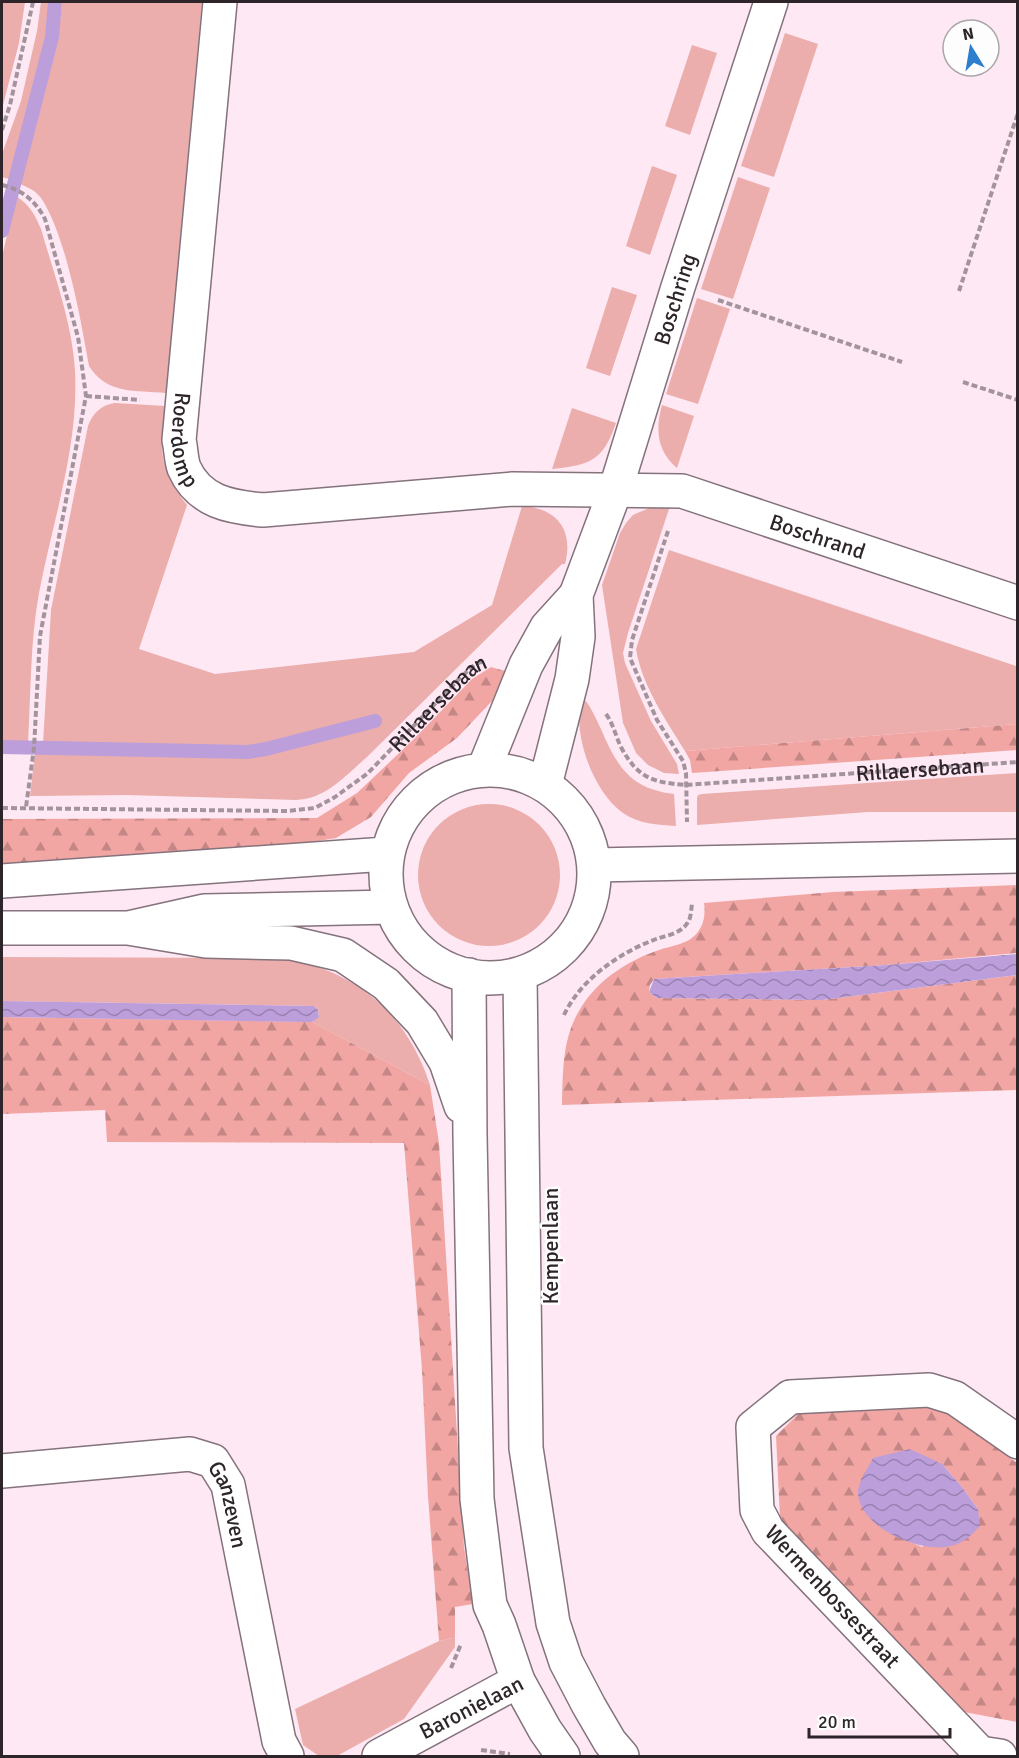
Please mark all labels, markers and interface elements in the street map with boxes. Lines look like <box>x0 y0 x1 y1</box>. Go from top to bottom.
north arrow <box>941 18 1001 78</box>
text: N <box>961 23 976 45</box>
street label: Boschring <box>648 250 702 348</box>
street label: Roerdomp <box>164 391 205 493</box>
street label: Boschrand <box>766 508 869 565</box>
street label: Rillaersebaan <box>383 648 491 758</box>
street label: Rillaersebaan <box>855 751 985 787</box>
street label: Kempenlaan <box>537 1188 564 1304</box>
street label: Ganzeven <box>202 1456 253 1551</box>
street label: Wermenbossestraat <box>759 1519 906 1674</box>
street label: Baronielaan <box>415 1670 528 1745</box>
scale bar <box>809 1701 950 1739</box>
text: 20 m <box>818 1711 856 1733</box>

